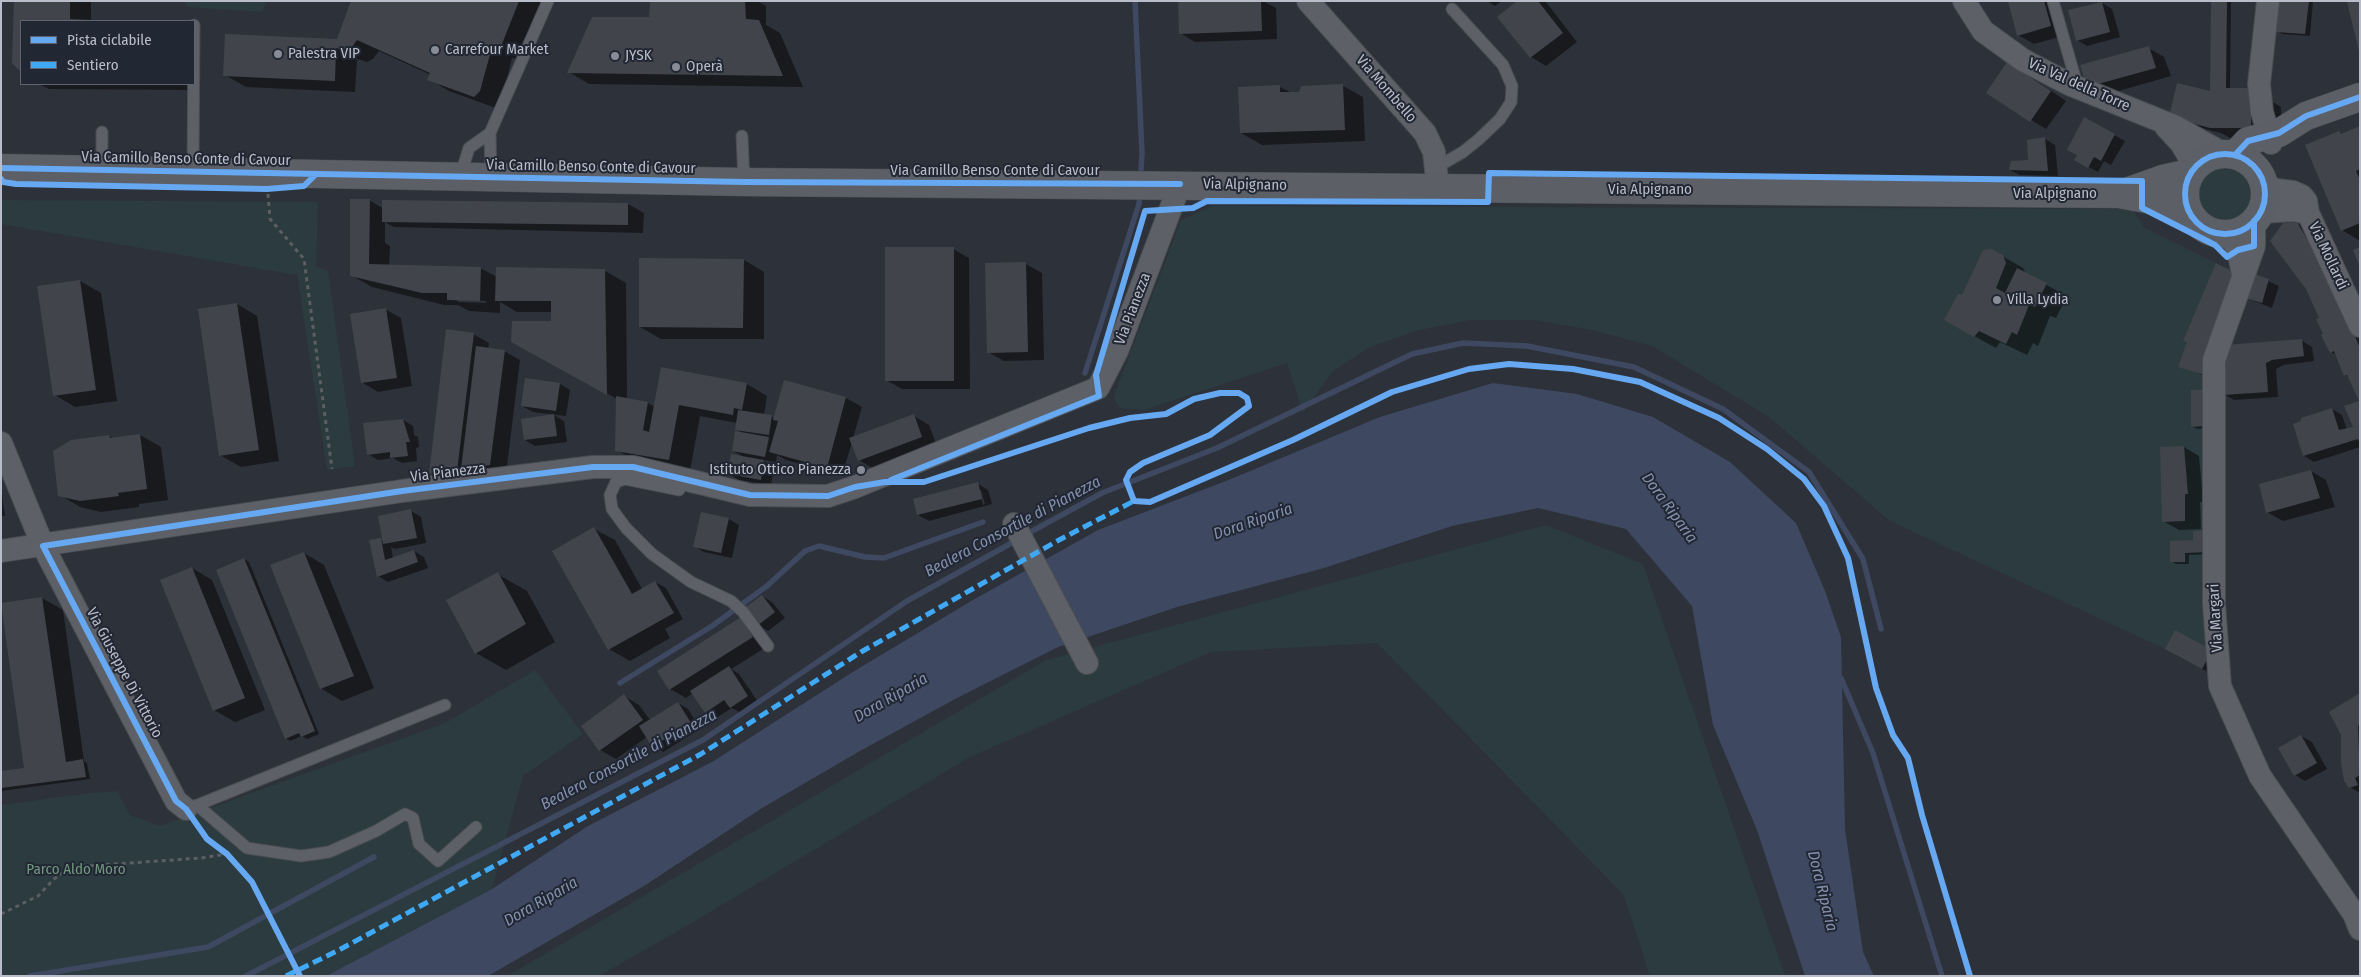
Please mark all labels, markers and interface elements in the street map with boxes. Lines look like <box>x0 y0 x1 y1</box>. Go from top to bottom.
legend <box>20 20 195 85</box>
text: Pista ciclabile <box>67 31 152 49</box>
place label: Carrefour Market <box>445 41 549 59</box>
marker: Carrefour Market <box>429 44 441 56</box>
place label: Palestra VIP <box>288 45 360 63</box>
place label: JYSK <box>625 47 652 65</box>
marker: Palestra VIP <box>272 48 284 60</box>
marker: JYSK <box>609 50 621 62</box>
street label: Via Mombello <box>1352 52 1420 126</box>
street label: Via Val della Torre <box>2025 54 2133 116</box>
text: Sentiero <box>67 56 119 74</box>
place label: Operà <box>686 58 723 76</box>
marker: Operà <box>670 61 682 73</box>
street label: Via Camillo Benso Conte di Cavour <box>81 148 291 170</box>
street label: Via Camillo Benso Conte di Cavour <box>486 156 696 178</box>
street label: Via Camillo Benso Conte di Cavour <box>890 162 1100 180</box>
street label: Via Alpignano <box>1203 175 1287 195</box>
street label: Via Alpignano <box>1608 181 1692 199</box>
street label: Via Alpignano <box>2013 185 2097 203</box>
street label: Via Mollardi <box>2304 219 2352 293</box>
street label: Via Pianezza <box>1111 271 1155 347</box>
place label: Villa Lydia <box>2007 291 2069 309</box>
marker: Villa Lydia <box>1991 294 2003 306</box>
street label: Via Pianezza <box>409 459 487 487</box>
place label: Istituto Ottico Pianezza <box>709 461 851 479</box>
marker: Istituto Ottico Pianezza <box>855 464 867 476</box>
water label: Dora Riparia <box>1637 469 1701 547</box>
water label: Bealera Consortile di Pianezza <box>922 472 1104 582</box>
water label: Dora Riparia <box>1211 500 1295 544</box>
street label: Via Margari <box>2205 583 2227 653</box>
street label: Via Giuseppe Di Vittorio <box>82 605 166 741</box>
water label: Dora Riparia <box>851 669 931 727</box>
water label: Bealera Consortile di Pianezza <box>538 705 720 815</box>
water label: Dora Riparia <box>1803 849 1841 933</box>
park label: Parco Aldo Moro <box>26 861 126 879</box>
water label: Dora Riparia <box>501 873 581 931</box>

